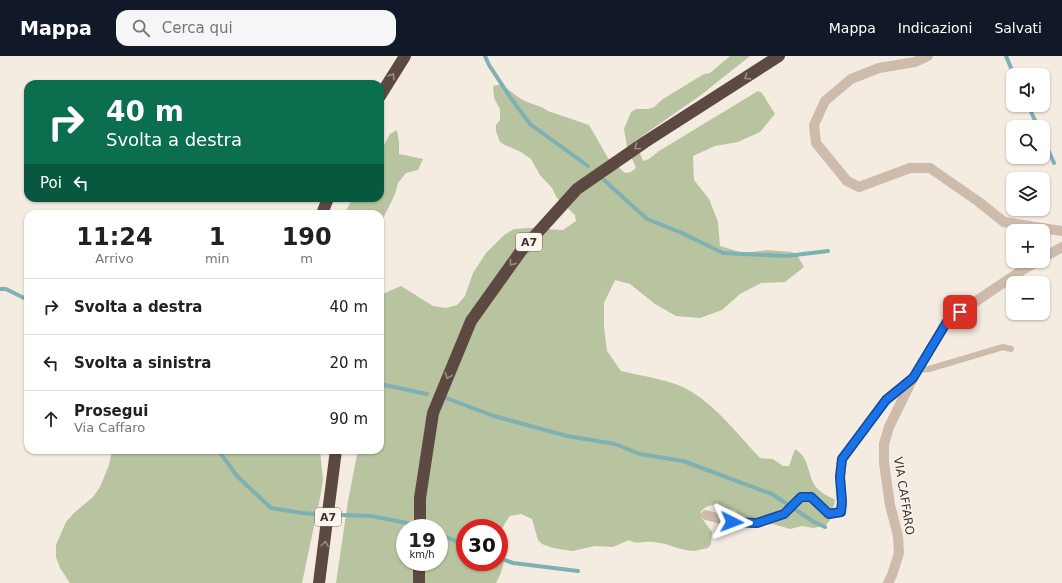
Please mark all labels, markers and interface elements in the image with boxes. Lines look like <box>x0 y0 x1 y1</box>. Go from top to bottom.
search box <box>116 10 396 46</box>
text: Mappa <box>20 17 92 39</box>
icon: search <box>130 17 152 39</box>
text: Cerca qui <box>162 19 233 37</box>
text: Mappa <box>829 20 876 36</box>
text: Indicazioni <box>898 20 972 36</box>
text: Salvati <box>994 20 1042 36</box>
map controls <box>1006 68 1050 320</box>
button: sound <box>1006 68 1050 112</box>
one-way arrow <box>744 72 751 79</box>
one-way arrow <box>388 73 395 80</box>
text: 40 m <box>106 95 184 128</box>
icon: right <box>40 96 92 148</box>
button: search <box>1006 120 1050 164</box>
text: Svolta a destra <box>106 129 242 150</box>
one-way arrow <box>634 142 641 150</box>
icon: left <box>70 172 92 194</box>
button: layers <box>1006 172 1050 216</box>
text: Poi <box>40 174 62 192</box>
text: 11:24 <box>76 223 153 251</box>
text: 1 <box>209 223 225 251</box>
text: 190 <box>282 223 332 251</box>
button: + <box>1006 224 1050 268</box>
road number: A7 <box>516 233 542 251</box>
text: Arrivo <box>95 251 134 266</box>
text: min <box>205 251 229 266</box>
text: m <box>300 251 313 266</box>
one-way arrow <box>510 259 517 266</box>
button: − <box>1006 276 1050 320</box>
pin <box>943 295 977 329</box>
icon: right <box>40 296 62 318</box>
text: Svolta a destra <box>74 298 202 316</box>
text: 40 m <box>330 298 368 316</box>
icon: arrive <box>949 301 971 323</box>
icon: left <box>40 352 62 374</box>
text: Svolta a sinistra <box>74 354 211 372</box>
text: 20 m <box>330 354 368 372</box>
one-way arrow <box>445 372 453 379</box>
text: Prosegui <box>74 402 148 420</box>
icon: ahead <box>40 408 62 430</box>
text: 90 m <box>330 410 368 428</box>
text: Via Caffaro <box>74 420 145 435</box>
street label: VIA CAFFARO <box>891 456 917 536</box>
position arrow <box>711 501 753 543</box>
road number: A7 <box>315 508 341 526</box>
speed limit sign: 30 <box>456 519 508 571</box>
text: 19 <box>408 528 436 552</box>
one-way arrow <box>320 541 329 547</box>
text: km/h <box>409 549 435 560</box>

